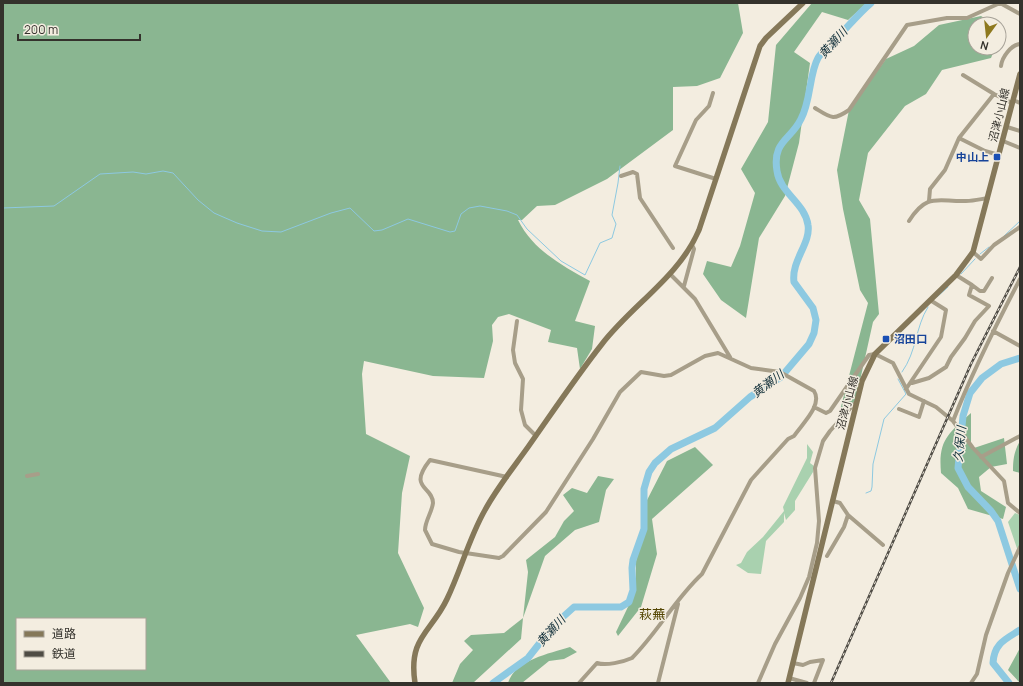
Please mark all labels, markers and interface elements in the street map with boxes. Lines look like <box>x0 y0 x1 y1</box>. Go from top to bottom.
scale bar <box>18 16 140 42</box>
north arrow <box>967 16 1007 56</box>
text: 200 m <box>24 21 58 38</box>
water label: 黄瀬川 <box>814 22 852 62</box>
text: N <box>978 38 990 54</box>
street label: 沼津小山線 <box>985 86 1012 143</box>
place label: 中山上 <box>956 149 989 164</box>
marker: 中山上 <box>992 152 1002 162</box>
place label: 沼田口 <box>894 331 927 346</box>
marker: 沼田口 <box>881 334 891 344</box>
water label: 黄瀬川 <box>748 365 789 401</box>
street label: 沼津小山線 <box>832 374 861 431</box>
water label: 久保川 <box>949 423 970 463</box>
district label: 萩蕪 <box>639 605 665 623</box>
water label: 黄瀬川 <box>532 610 570 650</box>
legend <box>16 618 146 670</box>
text: 道路 <box>52 625 76 642</box>
text: 鉄道 <box>52 645 76 662</box>

